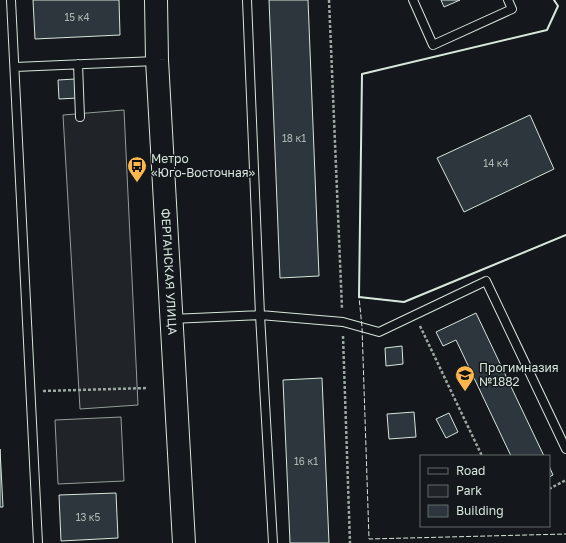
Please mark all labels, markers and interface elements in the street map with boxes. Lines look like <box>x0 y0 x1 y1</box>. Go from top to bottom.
house number: 15 к4 <box>65 11 90 23</box>
house number: 18 к1 <box>282 132 306 144</box>
place label: Метро «Юго-Восточная» <box>151 151 256 180</box>
bus stop icon: Метро «Юго-Восточная» <box>126 155 148 183</box>
house number: 14 к4 <box>483 157 509 169</box>
street label: ФЕРГАНСКАЯ УЛИЦА <box>158 208 180 335</box>
place label: Прогимназия №1882 <box>479 360 559 389</box>
school or university icon: Прогимназия №1882 <box>454 364 476 392</box>
house number: 16 к1 <box>294 455 318 467</box>
legend <box>420 455 550 527</box>
text: Road <box>456 463 485 478</box>
text: Park <box>456 483 482 498</box>
text: Building <box>456 503 504 518</box>
house number: 13 к5 <box>76 511 101 523</box>

